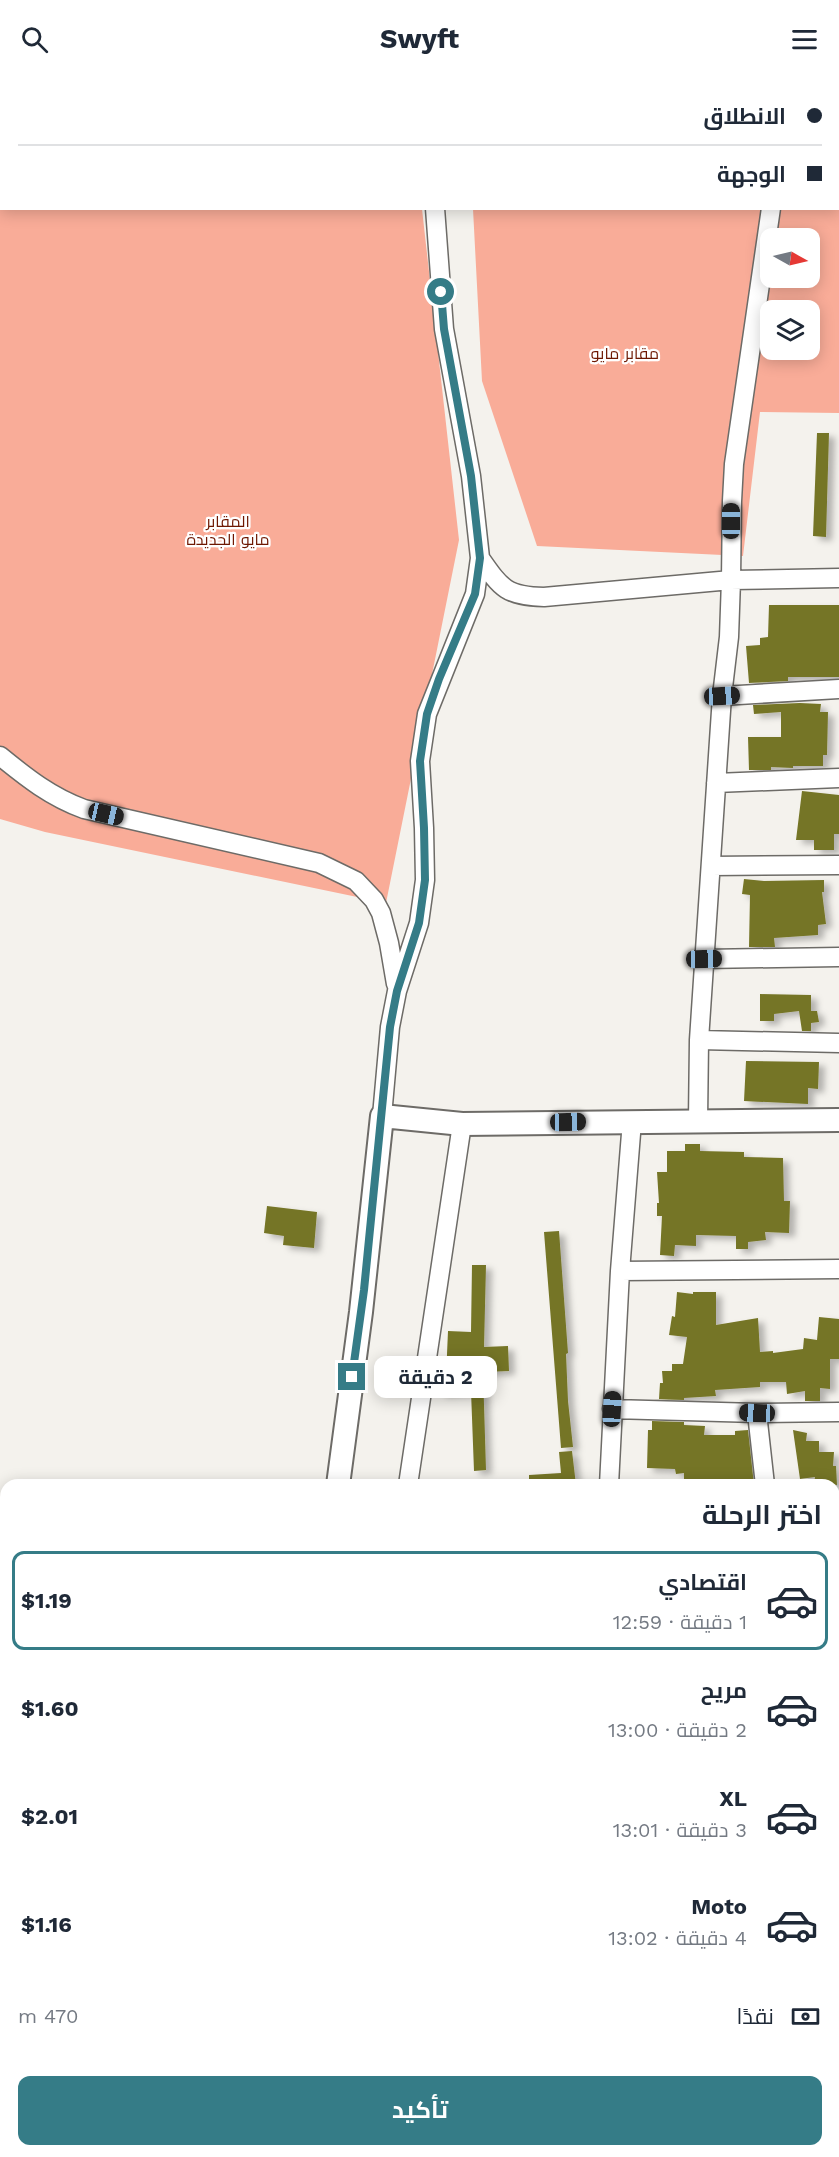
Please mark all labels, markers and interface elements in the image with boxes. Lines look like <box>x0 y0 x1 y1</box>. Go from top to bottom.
icon: search <box>18 23 51 56</box>
text: Swyft <box>380 23 459 55</box>
icon: menu <box>788 23 821 56</box>
text: الانطلاق <box>703 104 786 129</box>
text: الوجهة <box>717 162 786 187</box>
north arrow <box>760 228 820 288</box>
map controls <box>760 228 820 360</box>
route start <box>427 278 454 305</box>
button: layers <box>760 300 820 360</box>
park label: مقابر مايو <box>591 344 659 363</box>
car <box>722 503 740 539</box>
park label: المقابر مايو الجديدة <box>186 512 270 549</box>
car <box>704 686 740 706</box>
car <box>86 801 126 827</box>
car <box>686 950 722 968</box>
car <box>550 1113 586 1131</box>
callout: 2 دقيقة <box>373 1356 496 1398</box>
route end <box>338 1363 365 1390</box>
text: 2 دقيقة <box>398 1365 473 1389</box>
car <box>602 1391 622 1427</box>
car <box>739 1403 775 1423</box>
text: اختر الرحلة <box>702 1499 822 1531</box>
text: اقتصادي <box>658 1570 747 1595</box>
icon: car <box>765 1574 819 1628</box>
text: $1.19 <box>21 1588 72 1613</box>
text: 1 دقيقة · 12:59 <box>613 1610 747 1634</box>
text: مريح <box>701 1678 747 1703</box>
icon: car <box>765 1682 819 1736</box>
text: $1.60 <box>21 1696 79 1721</box>
text: 2 دقيقة · 13:00 <box>608 1718 747 1742</box>
text: XL <box>719 1786 747 1811</box>
icon: car <box>765 1790 819 1844</box>
text: $2.01 <box>21 1804 78 1829</box>
text: 3 دقيقة · 13:01 <box>613 1818 747 1842</box>
text: Moto <box>691 1894 747 1919</box>
icon: car <box>765 1898 819 1952</box>
text: $1.16 <box>21 1912 72 1937</box>
text: 4 دقيقة · 13:02 <box>608 1926 747 1950</box>
icon: cash <box>789 2000 822 2033</box>
text: 470 m <box>18 2004 78 2028</box>
text: نقدًا <box>736 2004 774 2029</box>
button: تأكيد <box>18 2076 822 2145</box>

